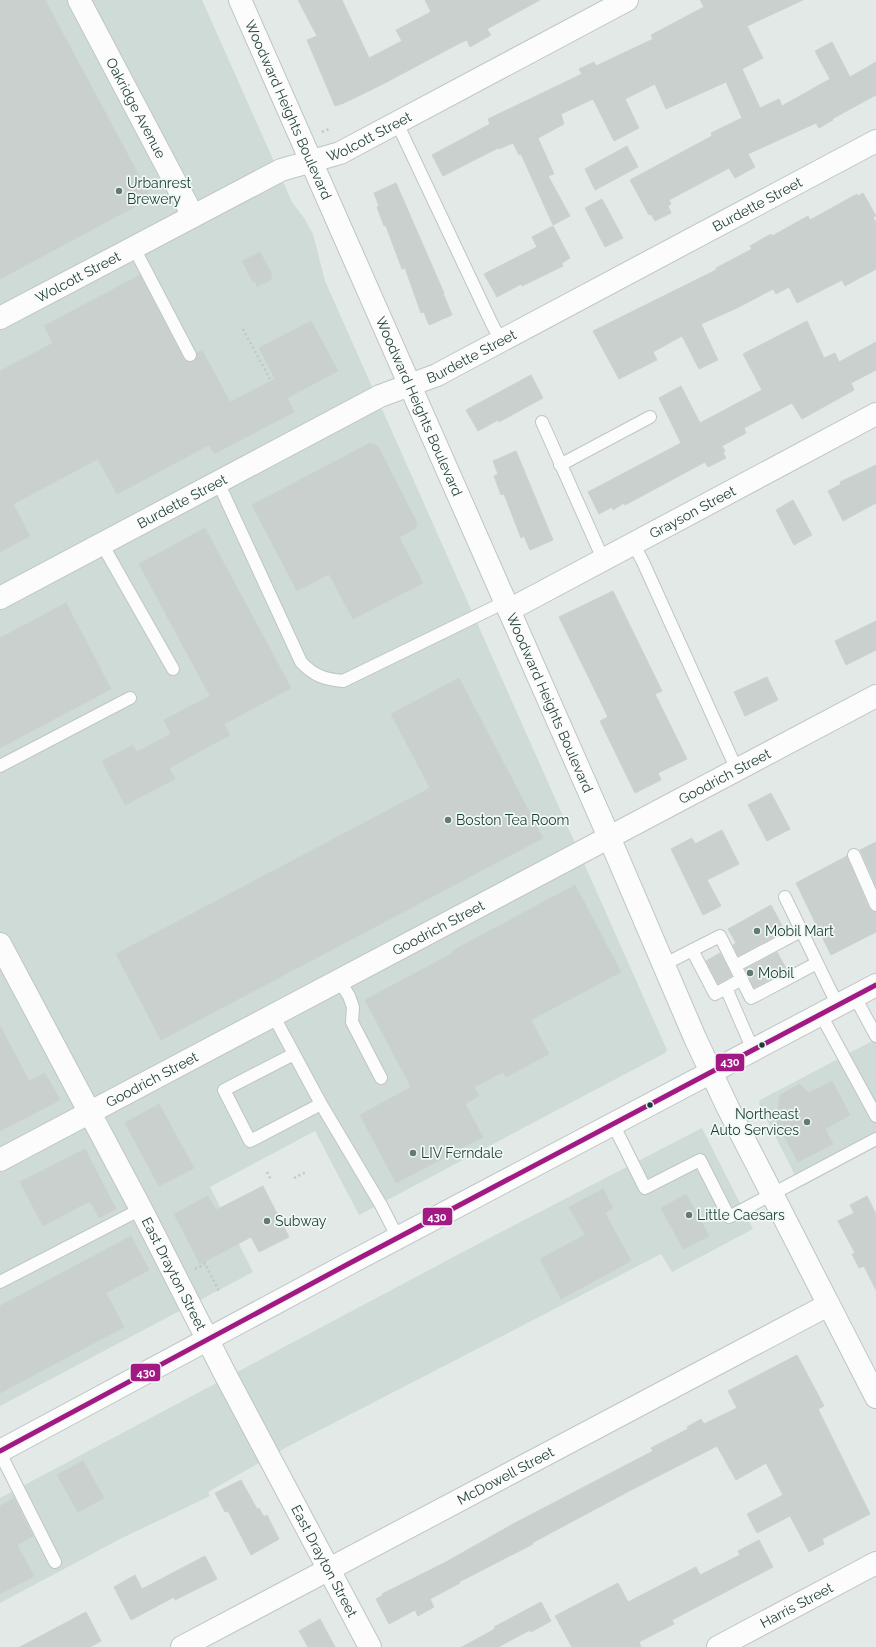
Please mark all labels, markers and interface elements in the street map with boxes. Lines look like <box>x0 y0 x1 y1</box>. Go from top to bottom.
street label: Woodward Heights Boulevard <box>242 18 335 202</box>
street label: Oakridge Avenue <box>103 55 169 161</box>
street label: Wolcott Street <box>325 108 414 165</box>
street label: Burdette Street <box>710 174 805 235</box>
place label: Urbanrest Brewery <box>127 175 192 207</box>
marker: Urbanrest Brewery <box>114 186 124 196</box>
street label: Wolcott Street <box>33 248 123 306</box>
street label: Woodward Heights Boulevard <box>373 314 466 498</box>
street label: Burdette Street <box>424 326 519 386</box>
street label: Burdette Street <box>134 471 230 532</box>
street label: Grayson Street <box>647 482 739 542</box>
street label: Woodward Heights Boulevard <box>503 611 596 795</box>
street label: Goodrich Street <box>676 745 774 807</box>
place label: Boston Tea Room <box>456 812 569 828</box>
marker: Boston Tea Room <box>443 815 453 825</box>
street label: Goodrich Street <box>390 897 487 959</box>
place label: Mobil Mart <box>765 923 834 939</box>
marker: Mobil Mart <box>752 926 762 936</box>
place label: Mobil <box>758 965 794 981</box>
marker: Mobil <box>745 968 755 978</box>
unlabelled marker <box>757 1040 767 1050</box>
street label: Goodrich Street <box>103 1048 201 1110</box>
line badge: 430 <box>715 1053 745 1072</box>
text: 430 <box>720 1056 740 1069</box>
unlabelled marker <box>645 1100 655 1110</box>
place label: Northeast Auto Services <box>710 1106 799 1138</box>
marker: Northeast Auto Services <box>802 1117 812 1127</box>
place label: LIV Ferndale <box>421 1145 503 1161</box>
marker: LIV Ferndale <box>408 1148 418 1158</box>
line badge: 430 <box>422 1207 453 1226</box>
place label: Little Caesars <box>697 1207 785 1223</box>
marker: Little Caesars <box>684 1210 694 1220</box>
text: 430 <box>427 1211 447 1224</box>
place label: Subway <box>275 1213 327 1229</box>
street label: East Drayton Street <box>139 1215 210 1333</box>
marker: Subway <box>262 1216 272 1226</box>
line badge: 430 <box>130 1363 161 1382</box>
text: 430 <box>136 1367 156 1380</box>
street label: McDowell Street <box>454 1444 557 1508</box>
street label: East Drayton Street <box>288 1502 361 1620</box>
street label: Harris Street <box>758 1579 836 1631</box>

